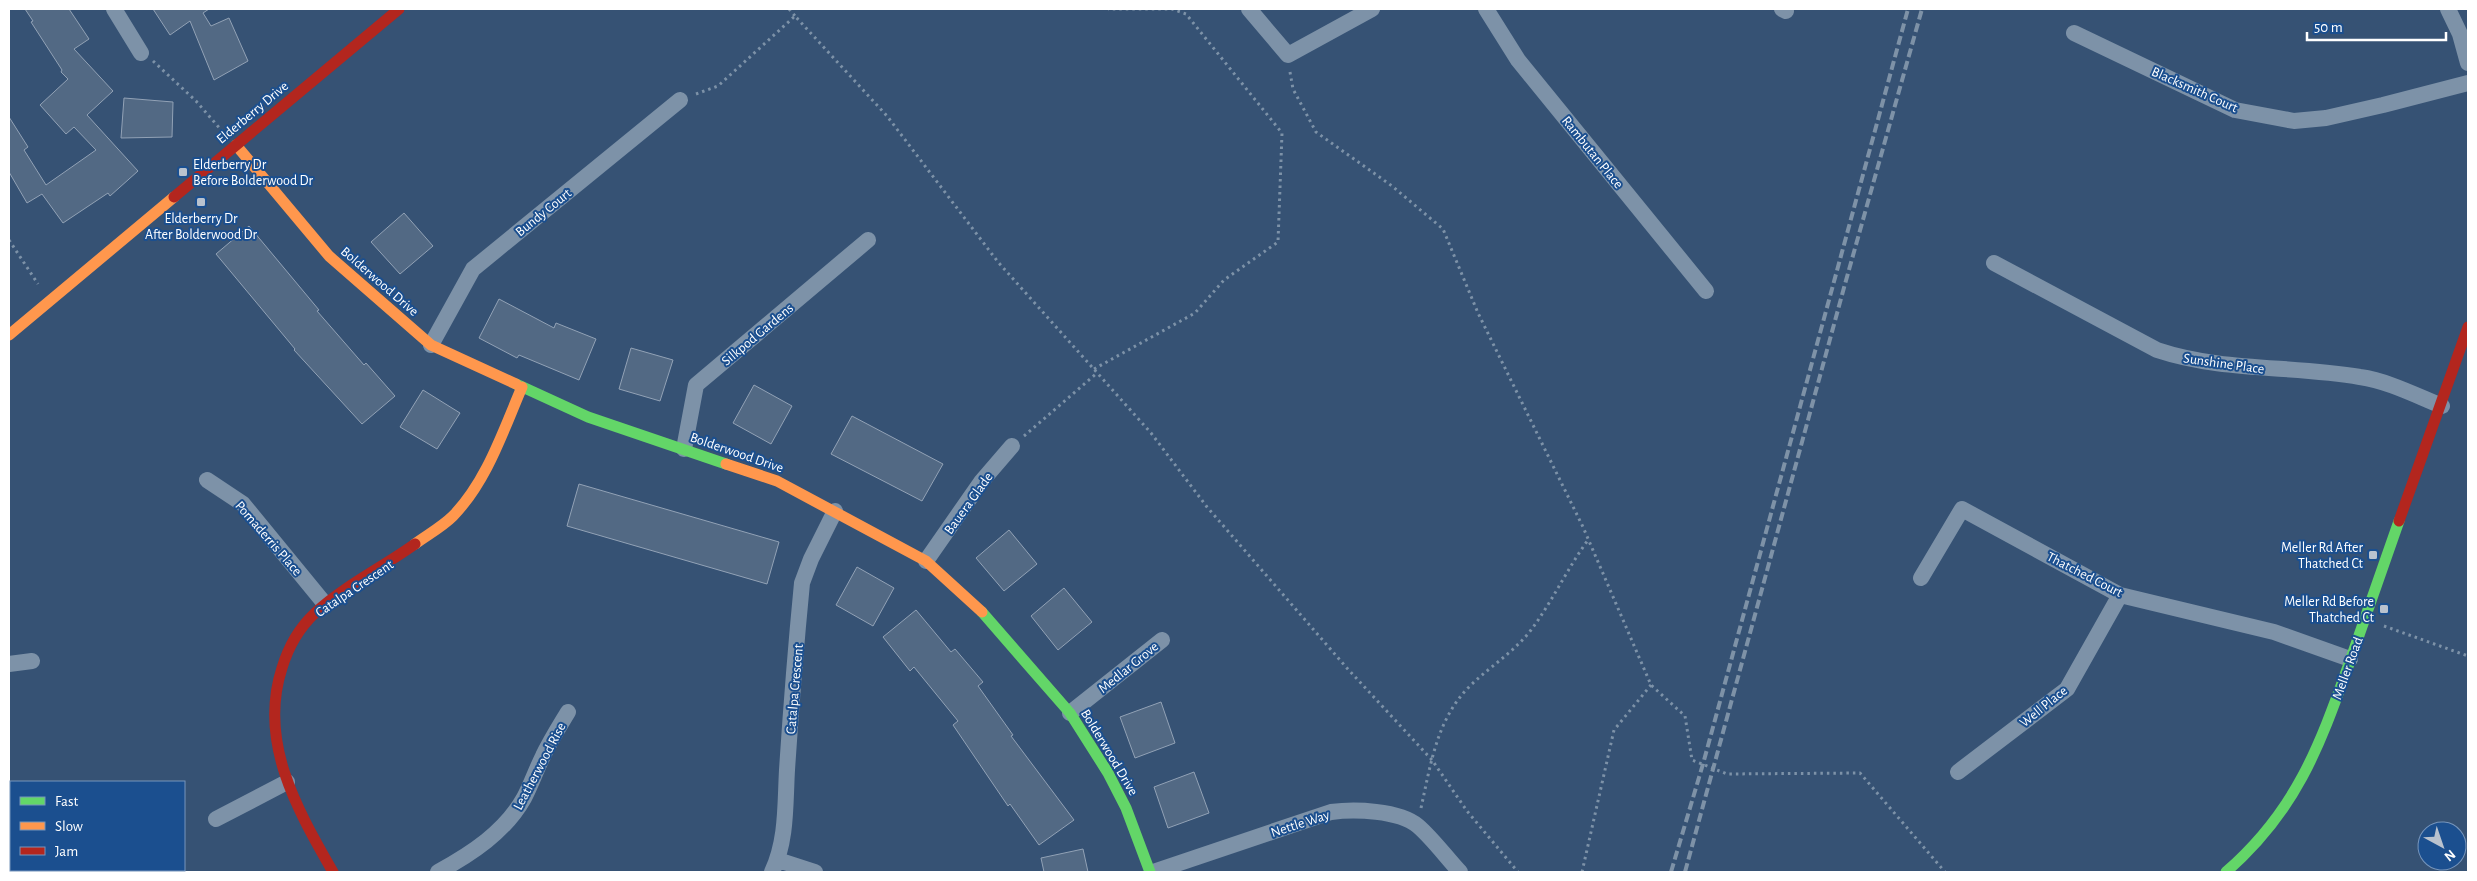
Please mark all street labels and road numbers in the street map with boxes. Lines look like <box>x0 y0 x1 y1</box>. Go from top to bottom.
street label: Blacksmith Court <box>2149 65 2240 115</box>
street label: Elderberry Drive <box>214 79 291 147</box>
street label: Rambutan Place <box>1559 114 1626 192</box>
street label: Bundy Court <box>513 186 575 239</box>
street label: Bolderwood Drive <box>338 244 421 319</box>
street label: Silkpod Gardens <box>719 301 796 369</box>
street label: Sunshine Place <box>2182 351 2265 377</box>
street label: Bolderwood Drive <box>688 430 785 475</box>
street label: Bauera Glade <box>942 470 996 537</box>
street label: Pomaderris Place <box>232 499 304 579</box>
street label: Thatched Court <box>2044 550 2125 600</box>
street label: Catalpa Crescent <box>313 557 397 620</box>
street label: Meller Road <box>2330 635 2366 701</box>
street label: Medlar Grove <box>1096 639 1161 696</box>
street label: Catalpa Crescent <box>784 643 806 735</box>
street label: Well Place <box>2017 684 2070 730</box>
street label: Bolderwood Drive <box>1078 707 1140 798</box>
street label: Leatherwood Rise <box>511 720 569 812</box>
street label: Nettle Way <box>1269 808 1331 840</box>

